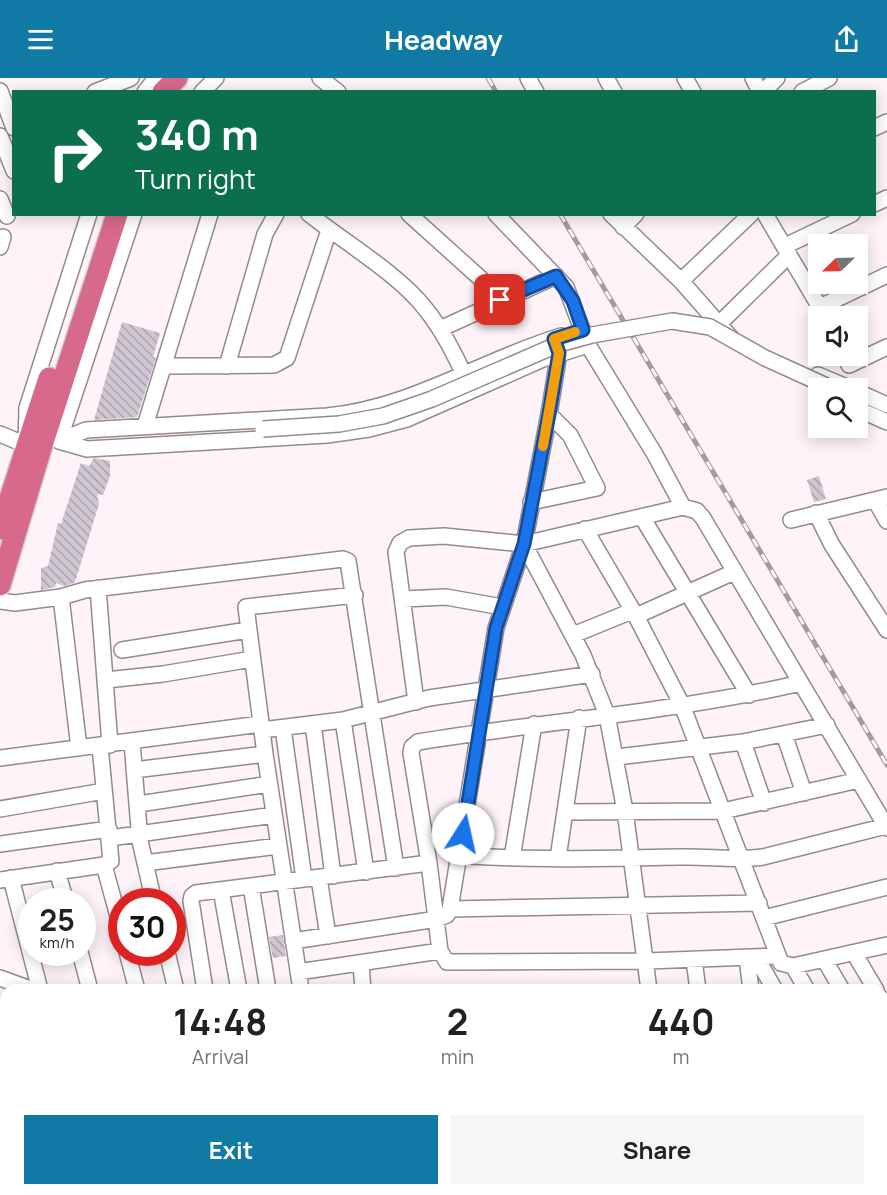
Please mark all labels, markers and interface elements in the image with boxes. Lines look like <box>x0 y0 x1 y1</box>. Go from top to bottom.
text: Headway <box>384 21 503 58</box>
icon: menu <box>24 23 57 56</box>
icon: share <box>830 23 863 56</box>
text: 340 m <box>135 105 259 163</box>
icon: right <box>36 114 114 192</box>
text: Turn right <box>135 160 256 197</box>
north arrow <box>808 234 868 294</box>
map controls <box>808 234 868 438</box>
pin <box>474 274 525 325</box>
icon: arrive <box>483 283 516 316</box>
button: sound <box>808 306 868 366</box>
button: search <box>808 378 868 438</box>
position arrow <box>431 802 495 866</box>
speed limit sign: 30 <box>108 888 186 966</box>
text: 25 <box>39 899 75 940</box>
text: km/h <box>40 932 74 953</box>
text: 14:48 <box>173 997 267 1046</box>
text: 2 <box>447 997 468 1046</box>
text: 440 <box>648 997 715 1046</box>
text: Arrival <box>192 1043 249 1070</box>
text: min <box>441 1043 474 1070</box>
text: m <box>673 1043 690 1070</box>
button: Exit <box>24 1115 438 1184</box>
button: Share <box>450 1115 864 1184</box>

